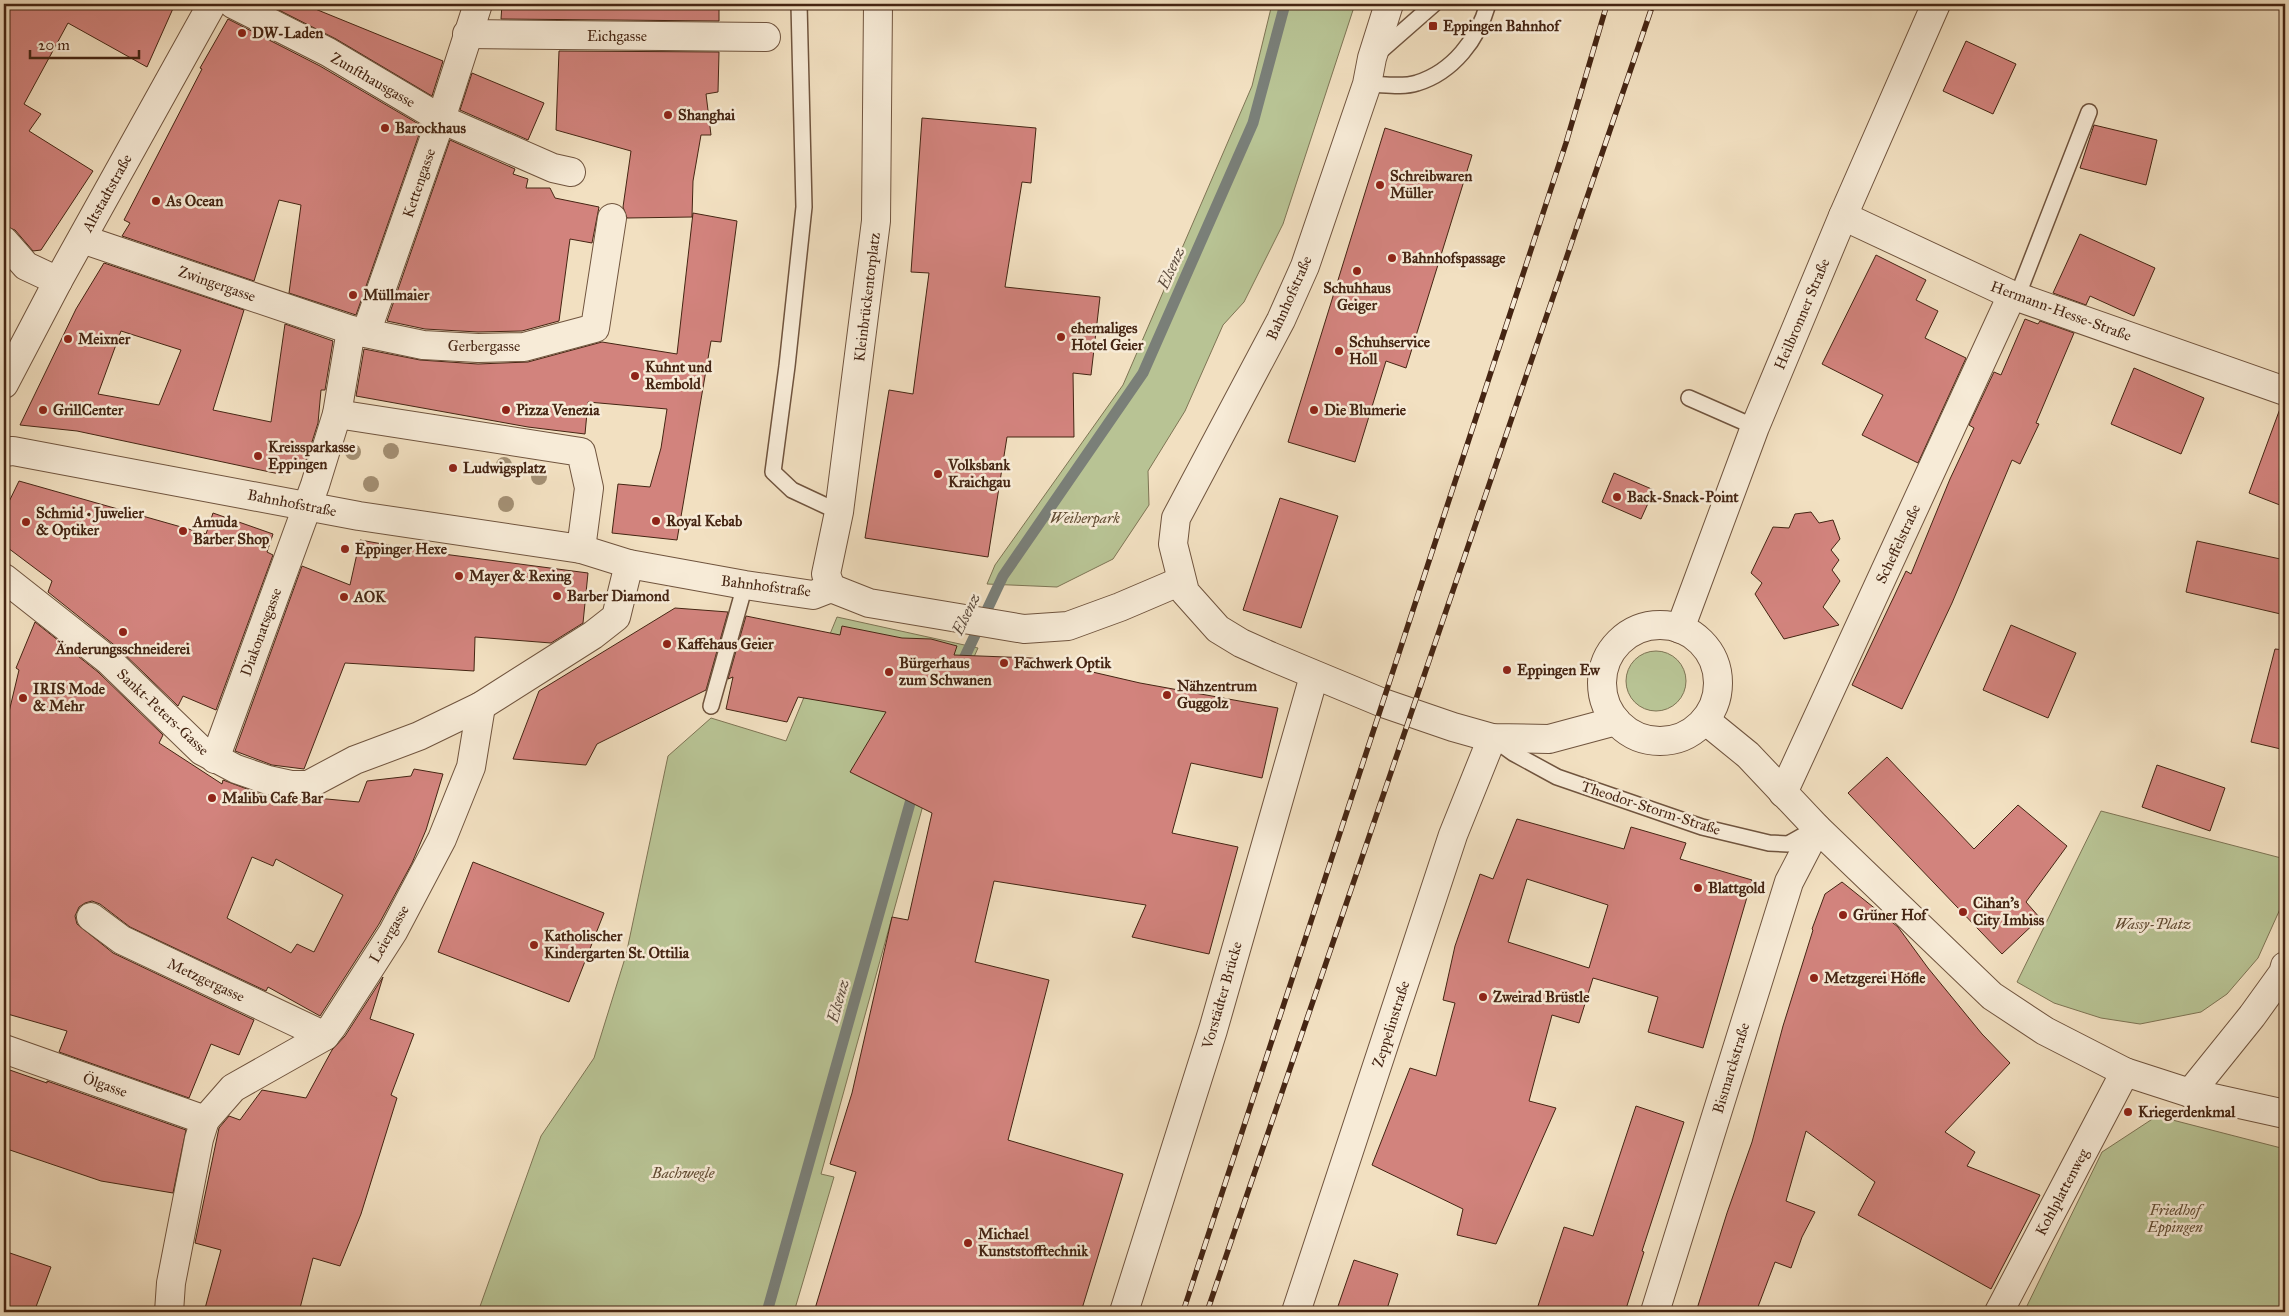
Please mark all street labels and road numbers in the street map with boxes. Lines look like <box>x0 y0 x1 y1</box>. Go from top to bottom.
street label: Eichgasse <box>587 27 647 45</box>
street label: Zunfthausgasse <box>328 49 418 111</box>
street label: Kettengasse <box>399 146 439 220</box>
street label: Altstadtstraße <box>78 151 136 236</box>
street label: Kleinbrückentorplatz <box>850 231 884 363</box>
street label: Bahnhofstraße <box>1262 253 1316 343</box>
street label: Heilbronner Straße <box>1770 256 1834 372</box>
street label: Zwingergasse <box>176 262 258 306</box>
street label: Hermann-Hesse-Straße <box>1988 277 2134 345</box>
street label: Gerbergasse <box>448 337 520 355</box>
street label: Bahnhofstraße <box>246 486 338 520</box>
street label: Scheffelstraße <box>1872 501 1924 587</box>
street label: Bahnhofstraße <box>720 572 812 600</box>
street label: Diakonatsgasse <box>237 585 285 679</box>
street label: Sankt-Peters-Gasse <box>113 665 213 759</box>
street label: Theodor-Storm-Straße <box>1579 777 1723 839</box>
street label: Leiergasse <box>365 902 413 966</box>
street label: Vorstädter Brücke <box>1198 939 1246 1052</box>
street label: Metzgergasse <box>164 954 248 1006</box>
street label: Zeppelinstraße <box>1369 978 1413 1070</box>
street label: Bismarckstraße <box>1709 1020 1753 1116</box>
street label: Ölgasse <box>80 1068 130 1101</box>
street label: Kohlplattenweg <box>2032 1145 2093 1239</box>

